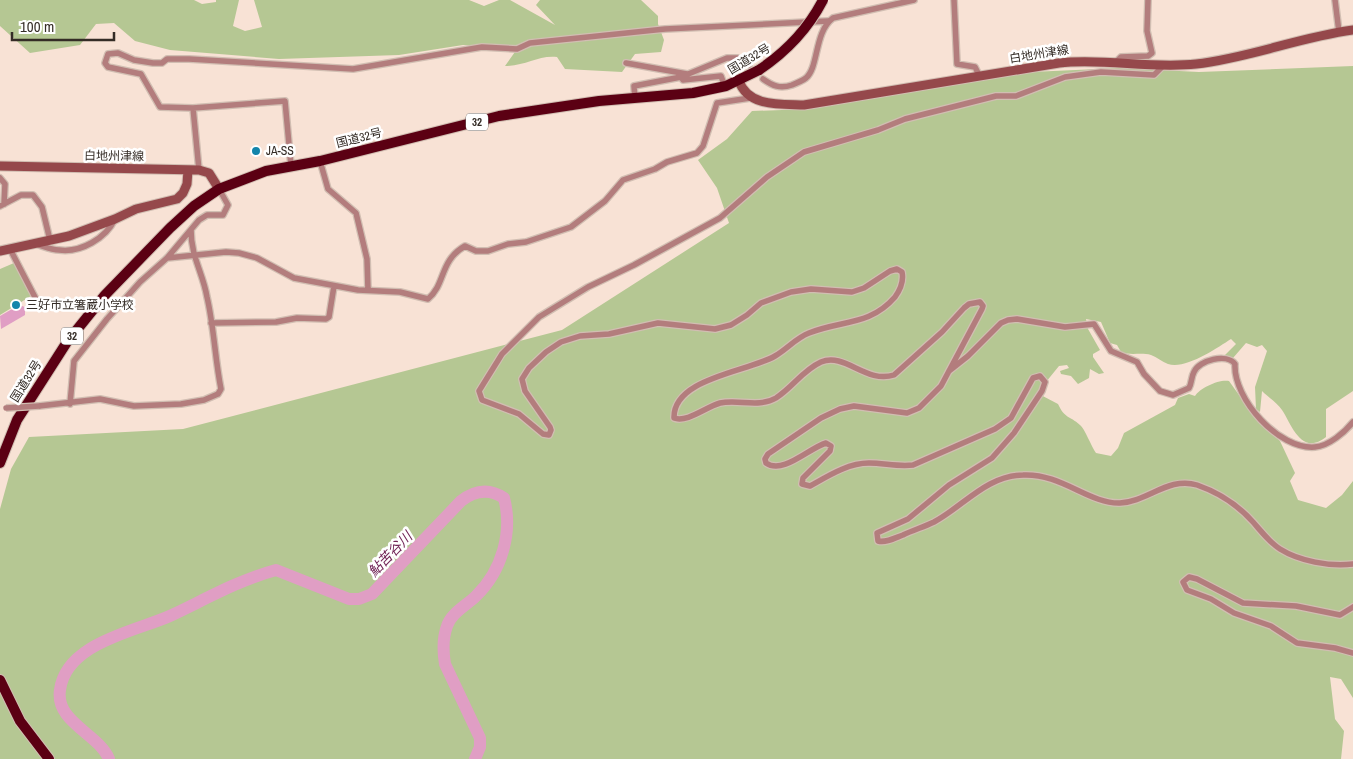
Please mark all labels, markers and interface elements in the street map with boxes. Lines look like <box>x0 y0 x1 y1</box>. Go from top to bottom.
scale bar <box>12 10 115 42</box>
text: 100 m <box>20 16 54 37</box>
street label: 国道32号 <box>725 40 773 78</box>
street label: 白地州津線 <box>1008 41 1070 67</box>
road number: 32 <box>466 114 488 130</box>
street label: 国道32号 <box>334 125 384 151</box>
place label: JA-SS <box>266 143 294 159</box>
marker: JA-SS <box>250 145 262 157</box>
street label: 白地州津線 <box>84 147 144 165</box>
place label: 三好市立箸蔵小学校 <box>26 297 134 313</box>
marker: 三好市立箸蔵小学校 <box>10 299 22 311</box>
road number: 32 <box>61 328 83 344</box>
street label: 国道32号 <box>7 357 45 405</box>
water label: 鮎苦谷川 <box>364 526 417 580</box>

